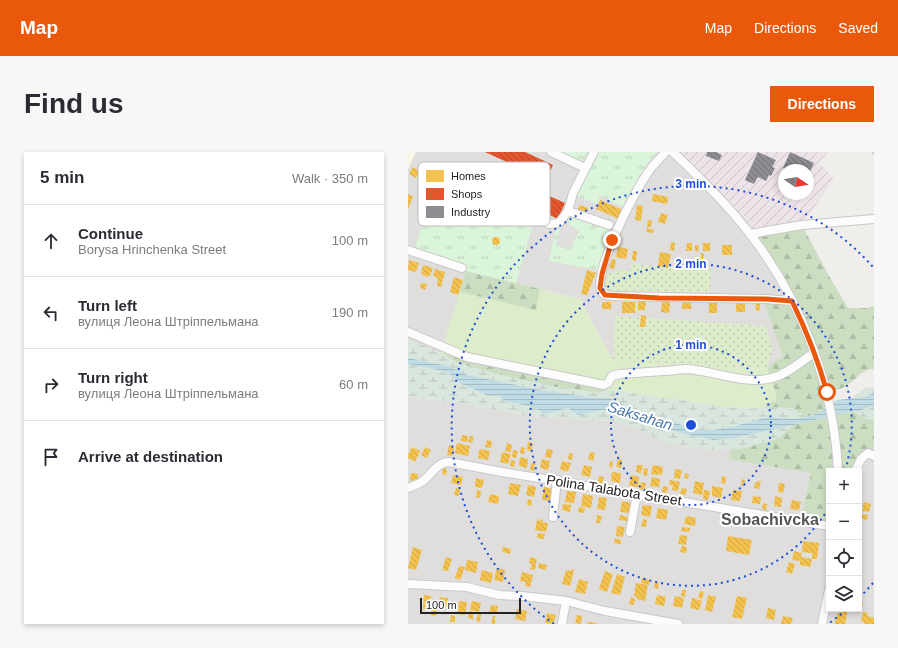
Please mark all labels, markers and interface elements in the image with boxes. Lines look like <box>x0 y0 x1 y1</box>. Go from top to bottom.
text: Map <box>20 17 58 38</box>
text: Map <box>705 20 732 36</box>
text: Directions <box>754 20 816 36</box>
text: Saved <box>838 20 878 36</box>
button: Directions <box>770 86 874 122</box>
text: Find us <box>24 88 124 119</box>
legend <box>418 162 550 226</box>
north arrow <box>778 164 814 200</box>
text: 5 min <box>40 168 84 187</box>
text: Homes <box>451 170 486 182</box>
text: Walk · 350 m <box>292 171 368 186</box>
text: 3 min <box>675 177 707 191</box>
text: Shops <box>451 188 483 200</box>
text: Industry <box>451 206 491 218</box>
text: Continue <box>78 225 143 242</box>
icon: ahead <box>40 230 62 252</box>
route end <box>603 231 621 249</box>
text: 100 m <box>332 233 368 248</box>
text: Borysa Hrinchenka Street <box>78 242 226 257</box>
text: 2 min <box>675 257 707 271</box>
text: Turn left <box>78 297 137 314</box>
icon: left <box>40 302 62 324</box>
text: 190 m <box>332 305 368 320</box>
text: вулиця Леона Штріппельмана <box>78 314 259 329</box>
text: 1 min <box>675 338 707 352</box>
text: Turn right <box>78 369 148 386</box>
icon: right <box>40 374 62 396</box>
text: 60 m <box>339 377 368 392</box>
route start <box>818 383 836 401</box>
text: вулиця Леона Штріппельмана <box>78 386 259 401</box>
water label: Saksahan <box>606 398 675 433</box>
centre of rings <box>684 418 698 432</box>
icon: arrive <box>40 446 62 468</box>
text: Arrive at destination <box>78 448 223 465</box>
map controls <box>826 468 862 612</box>
button: + <box>826 468 862 504</box>
street label: Polina Talabota Street <box>545 471 683 509</box>
button: − <box>826 504 862 540</box>
district label: Sobachivcka <box>721 511 819 528</box>
button: locate <box>826 540 862 576</box>
button: layers <box>826 576 862 612</box>
scale bar <box>420 596 521 615</box>
text: 100 m <box>426 599 457 611</box>

